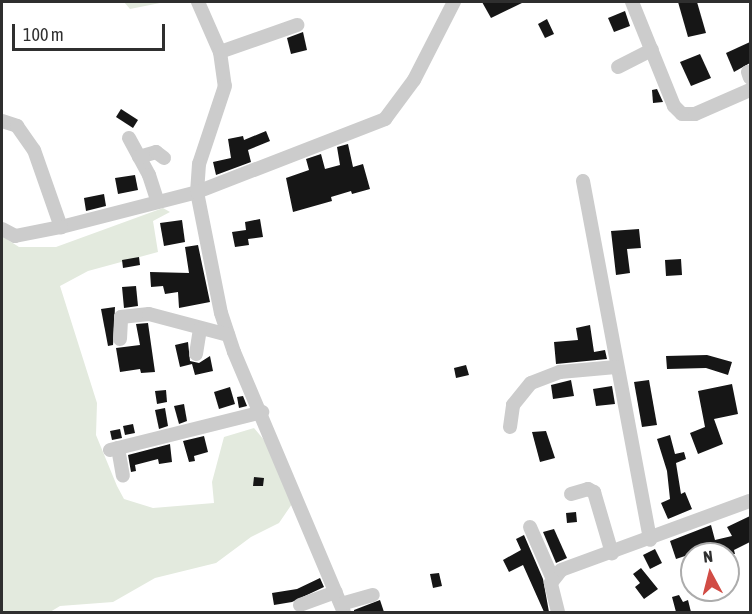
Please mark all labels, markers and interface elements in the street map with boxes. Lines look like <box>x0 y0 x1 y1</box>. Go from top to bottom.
scale bar <box>15 12 168 50</box>
text: 100 m <box>23 24 64 45</box>
north arrow <box>680 542 740 602</box>
text: N <box>702 547 714 566</box>

